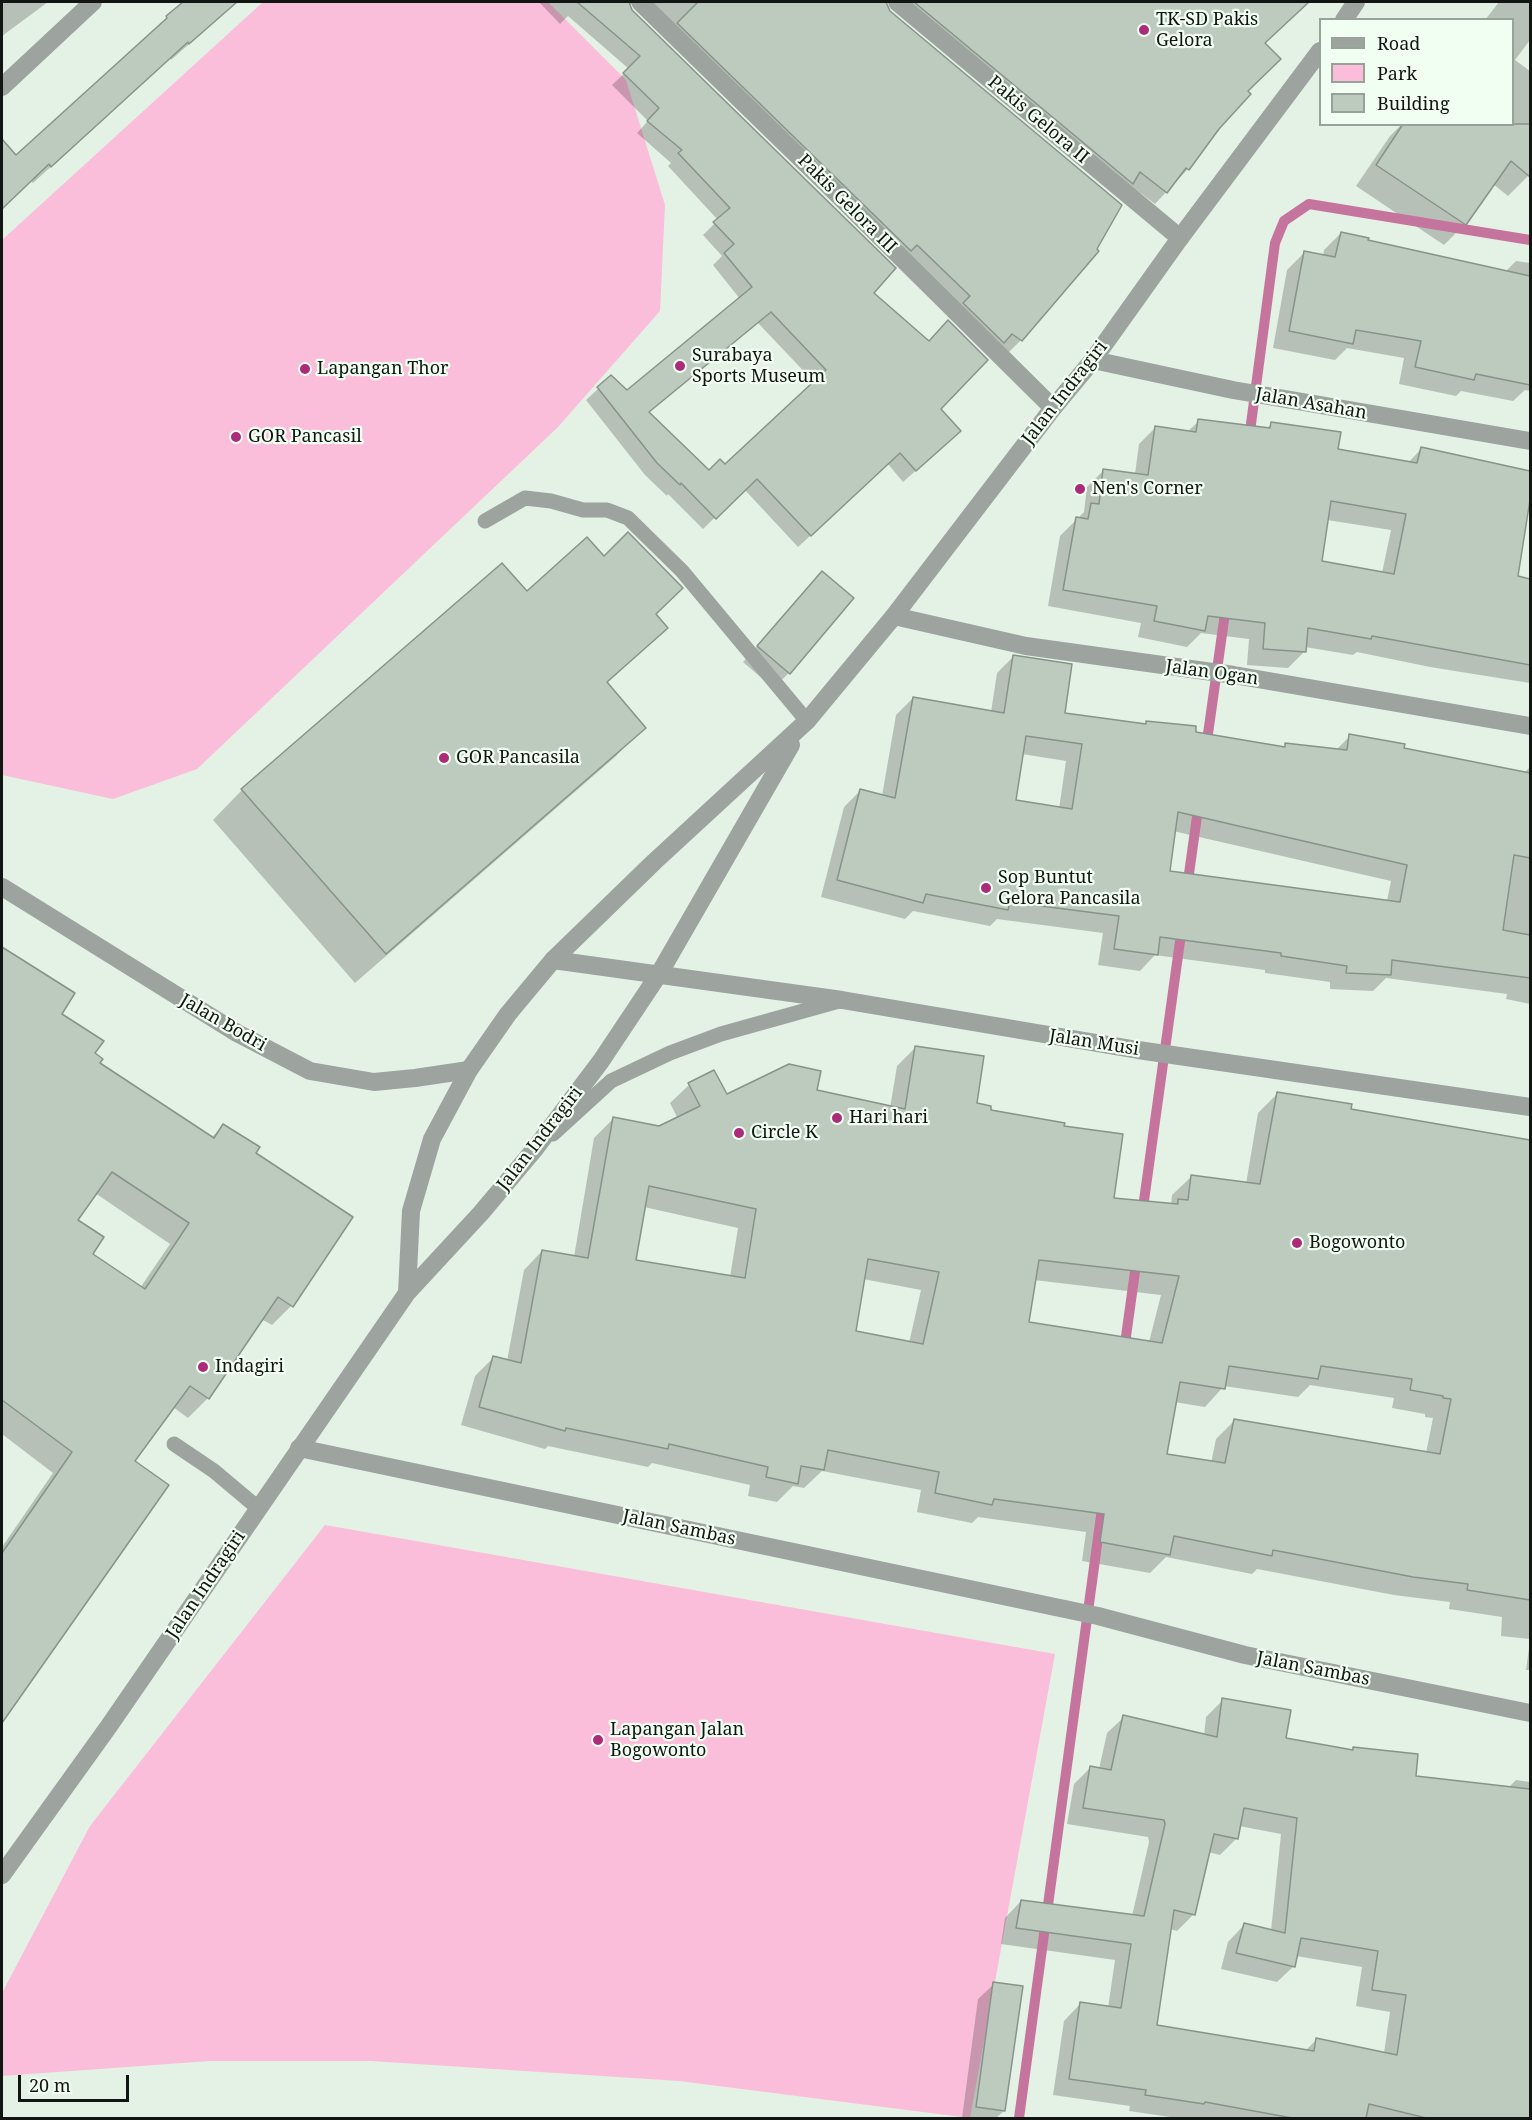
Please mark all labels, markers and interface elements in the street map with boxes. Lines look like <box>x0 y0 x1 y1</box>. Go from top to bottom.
place label: TK-SD Pakis Gelora <box>1156 9 1258 52</box>
legend <box>1319 18 1514 126</box>
marker: TK-SD Pakis Gelora <box>1137 23 1151 37</box>
text: Road <box>1377 31 1420 55</box>
text: Park <box>1377 61 1417 85</box>
street label: Pakis Gelora II <box>983 72 1093 168</box>
text: Building <box>1377 91 1450 115</box>
street label: Pakis Gelora III <box>793 150 901 258</box>
street label: Jalan Indragiri <box>1018 337 1112 449</box>
place label: Surabaya Sports Museum <box>692 345 825 388</box>
place label: Lapangan Thor <box>317 358 449 380</box>
marker: Surabaya Sports Museum <box>673 359 687 373</box>
marker: Lapangan Thor <box>298 362 312 376</box>
street label: Jalan Asahan <box>1254 384 1368 424</box>
place label: GOR Pancasil <box>248 426 362 448</box>
marker: GOR Pancasil <box>229 430 243 444</box>
place label: Nen's Corner <box>1092 478 1203 500</box>
marker: Nen's Corner <box>1073 482 1087 496</box>
street label: Jalan Ogan <box>1164 656 1260 690</box>
place label: GOR Pancasila <box>456 747 580 769</box>
marker: GOR Pancasila <box>437 751 451 765</box>
place label: Sop Buntut Gelora Pancasila <box>998 867 1141 910</box>
marker: Sop Buntut Gelora Pancasila <box>979 881 993 895</box>
street label: Jalan Bodri <box>176 990 270 1056</box>
street label: Jalan Musi <box>1047 1025 1141 1061</box>
street label: Jalan Indragiri <box>493 1083 587 1195</box>
place label: Hari hari <box>849 1107 928 1129</box>
marker: Hari hari <box>830 1111 844 1125</box>
place label: Circle K <box>751 1122 818 1144</box>
marker: Circle K <box>732 1126 746 1140</box>
place label: Bogowonto <box>1309 1232 1405 1254</box>
marker: Bogowonto <box>1290 1236 1304 1250</box>
place label: Indagiri <box>215 1356 284 1378</box>
marker: Indagiri <box>196 1360 210 1374</box>
street label: Jalan Sambas <box>621 1506 737 1550</box>
street label: Jalan Indragiri <box>162 1527 250 1643</box>
street label: Jalan Sambas <box>1255 1647 1371 1691</box>
place label: Lapangan Jalan Bogowonto <box>610 1719 744 1762</box>
marker: Lapangan Jalan Bogowonto <box>591 1733 605 1747</box>
scale bar <box>21 2063 132 2101</box>
text: 20 m <box>29 2073 71 2097</box>

